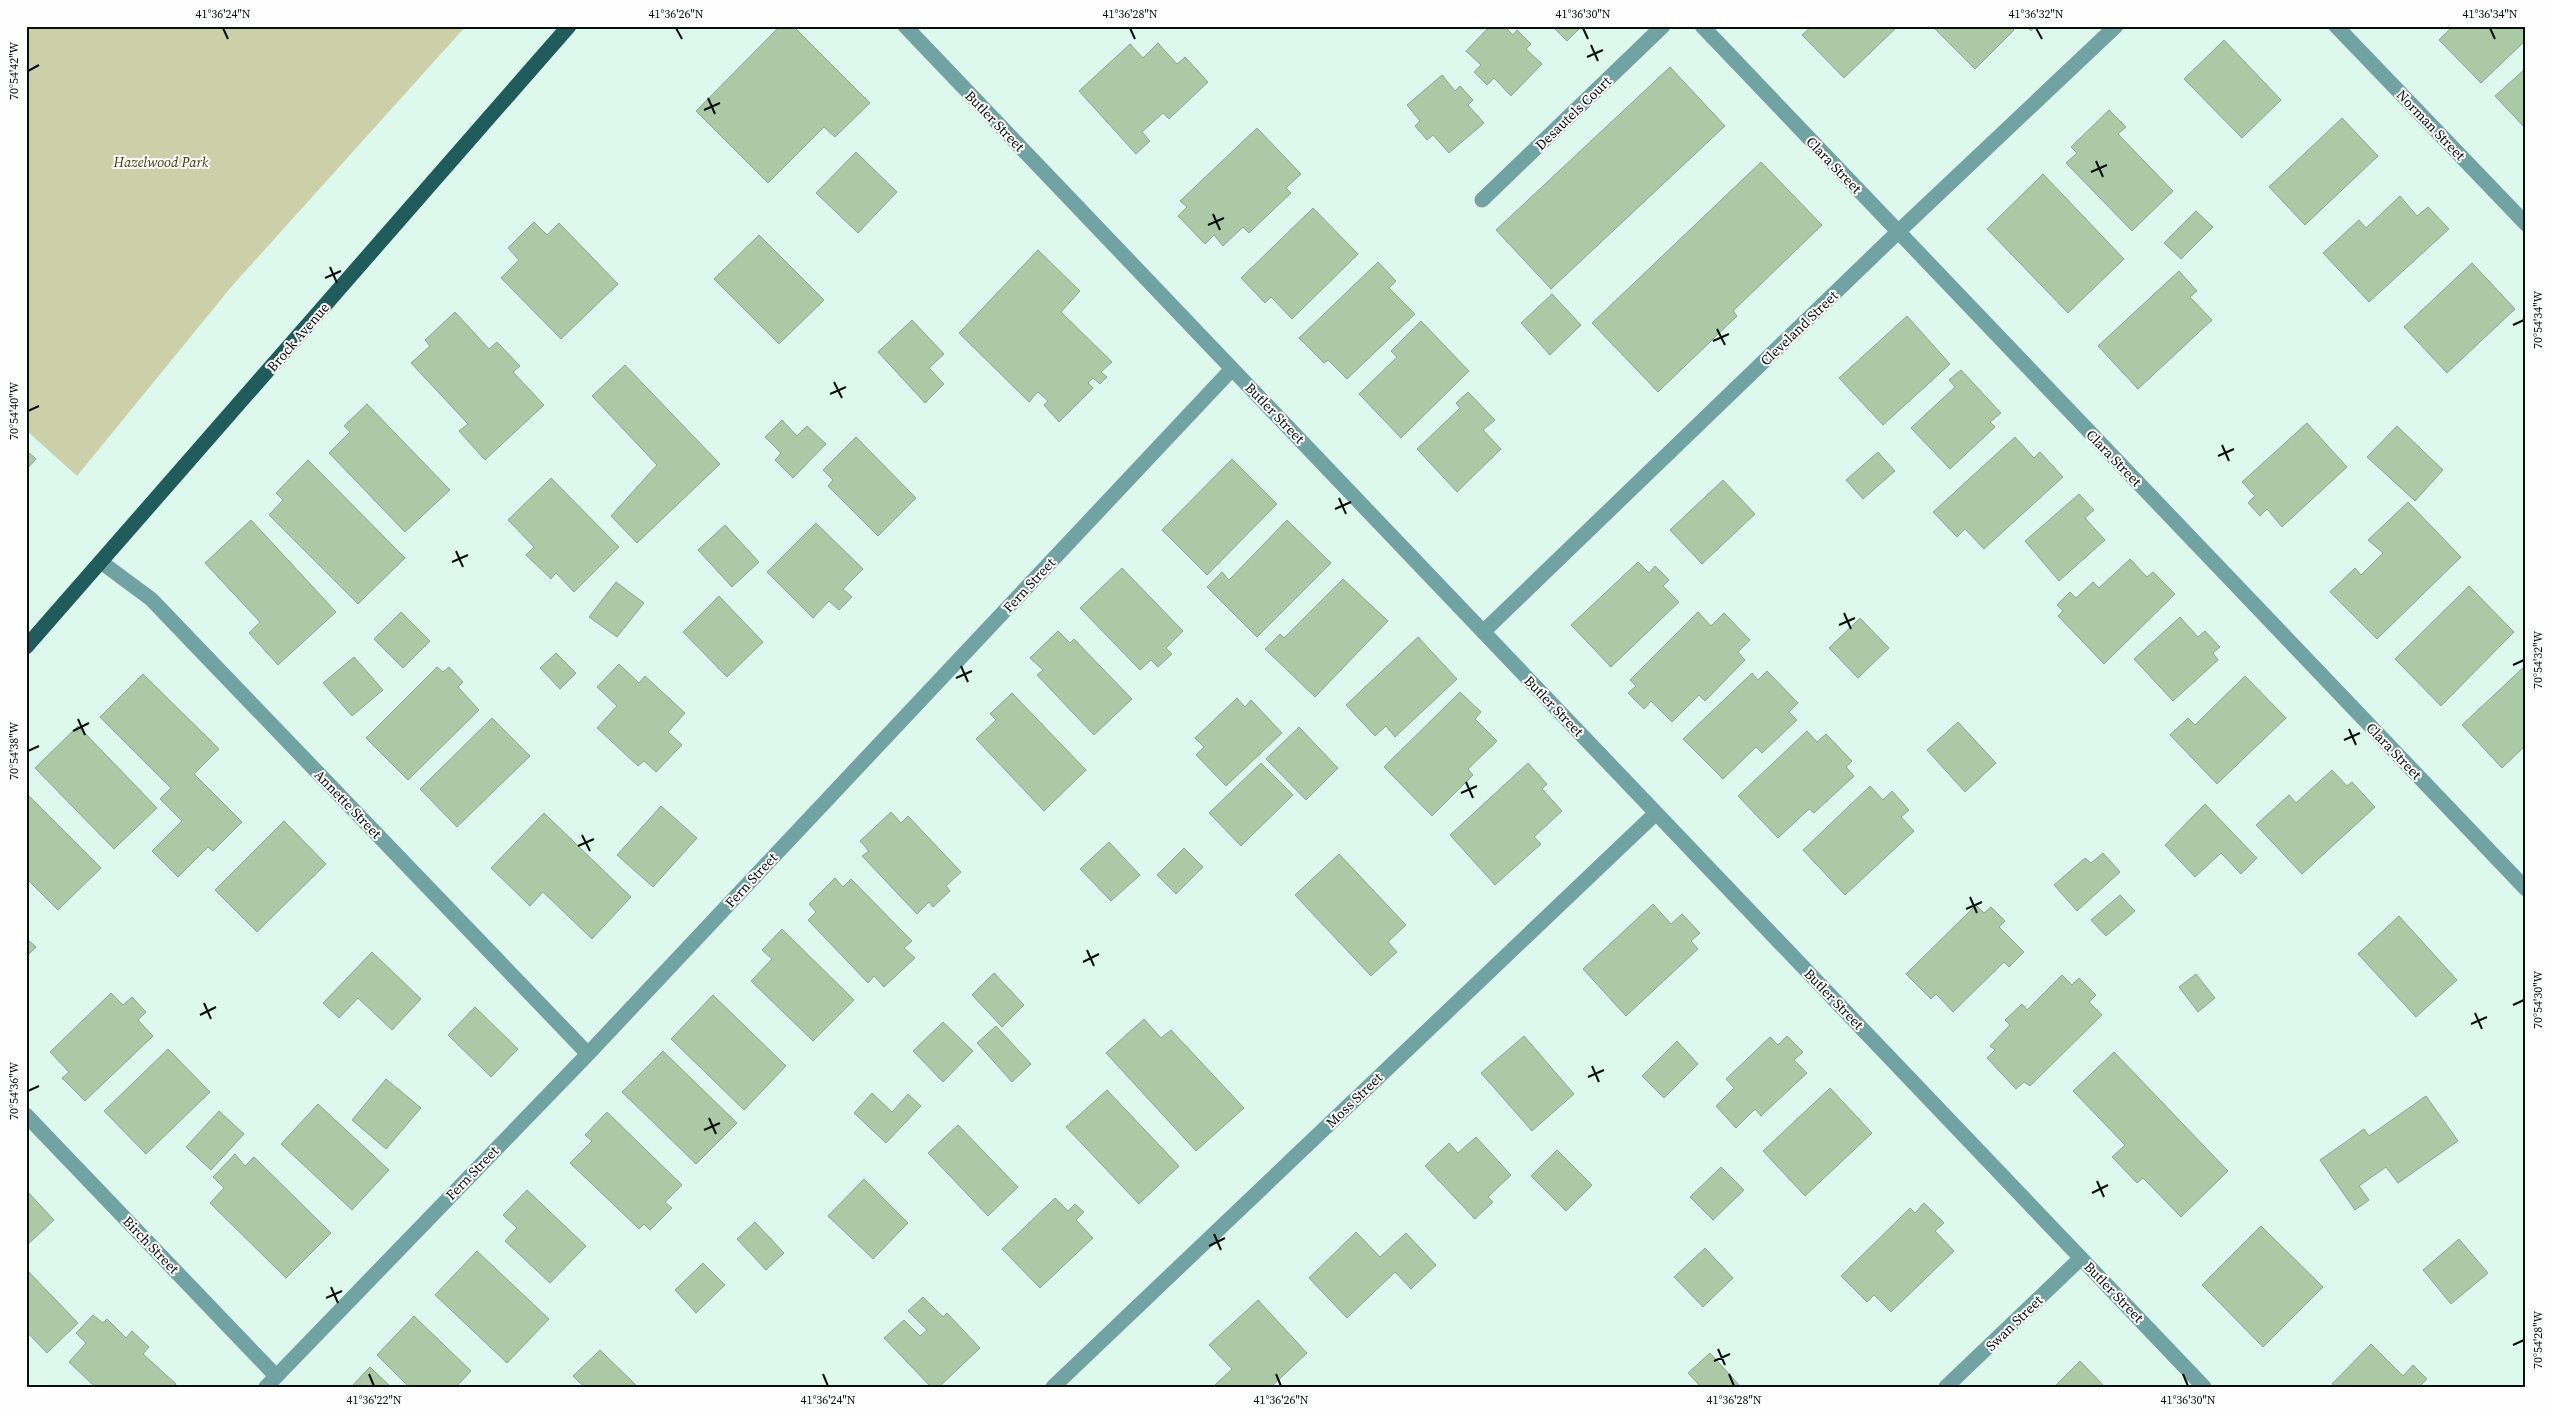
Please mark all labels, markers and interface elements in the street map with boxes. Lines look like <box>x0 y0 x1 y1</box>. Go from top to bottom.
text: 41°36'24"N <box>195 6 251 22</box>
text: 41°36'26"N <box>648 6 704 22</box>
text: 41°36'28"N <box>1102 6 1158 22</box>
text: 41°36'30"N <box>1555 6 1611 22</box>
text: 41°36'32"N <box>2008 6 2064 22</box>
text: 41°36'34"N <box>2462 6 2518 22</box>
text: 70°54'42"W <box>6 42 22 100</box>
street label: Desautels Court <box>1531 71 1616 155</box>
street label: Norman Street <box>2392 85 2470 165</box>
street label: Butler Street <box>961 86 1030 156</box>
street label: Clara Street <box>1802 132 1867 198</box>
park label: Hazelwood Park <box>113 152 209 172</box>
street label: Cleveland Street <box>1756 286 1843 370</box>
text: 70°54'34"W <box>2530 291 2546 349</box>
street label: Brock Avenue <box>262 298 334 376</box>
street label: Butler Street <box>1241 378 1310 448</box>
text: 70°54'40"W <box>6 382 22 440</box>
street label: Clara Street <box>2082 425 2147 491</box>
street label: Fern Street <box>998 553 1060 617</box>
text: 70°54'32"W <box>2530 631 2546 689</box>
street label: Butler Street <box>1520 671 1589 741</box>
street label: Clara Street <box>2362 718 2427 784</box>
text: 70°54'38"W <box>6 722 22 780</box>
street label: Annette Street <box>310 765 386 843</box>
street label: Fern Street <box>720 848 782 912</box>
street label: Butler Street <box>1800 964 1869 1034</box>
text: 70°54'30"W <box>2530 971 2546 1029</box>
text: 70°54'36"W <box>6 1062 22 1120</box>
street label: Moss Street <box>1321 1068 1387 1132</box>
street label: Fern Street <box>441 1141 503 1205</box>
street label: Birch Street <box>118 1212 184 1279</box>
street label: Butler Street <box>2080 1257 2149 1327</box>
street label: Swan Street <box>1981 1290 2047 1355</box>
text: 70°54'28"W <box>2530 1311 2546 1369</box>
text: 41°36'22"N <box>346 1392 402 1408</box>
text: 41°36'24"N <box>800 1392 856 1408</box>
text: 41°36'26"N <box>1253 1392 1309 1408</box>
text: 41°36'28"N <box>1706 1392 1762 1408</box>
text: 41°36'30"N <box>2160 1392 2216 1408</box>

